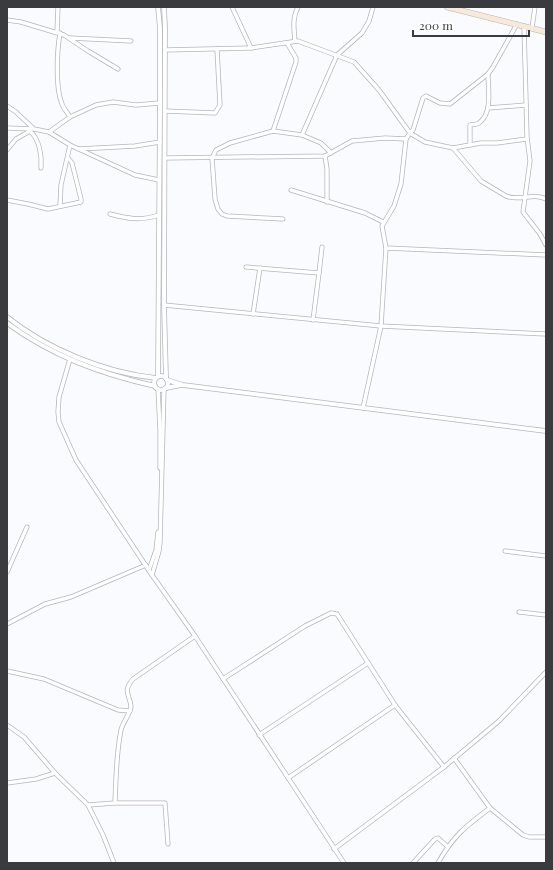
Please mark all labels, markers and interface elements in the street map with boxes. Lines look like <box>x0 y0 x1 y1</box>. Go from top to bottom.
scale bar <box>413 12 529 38</box>
text: 200 m <box>419 17 453 33</box>

